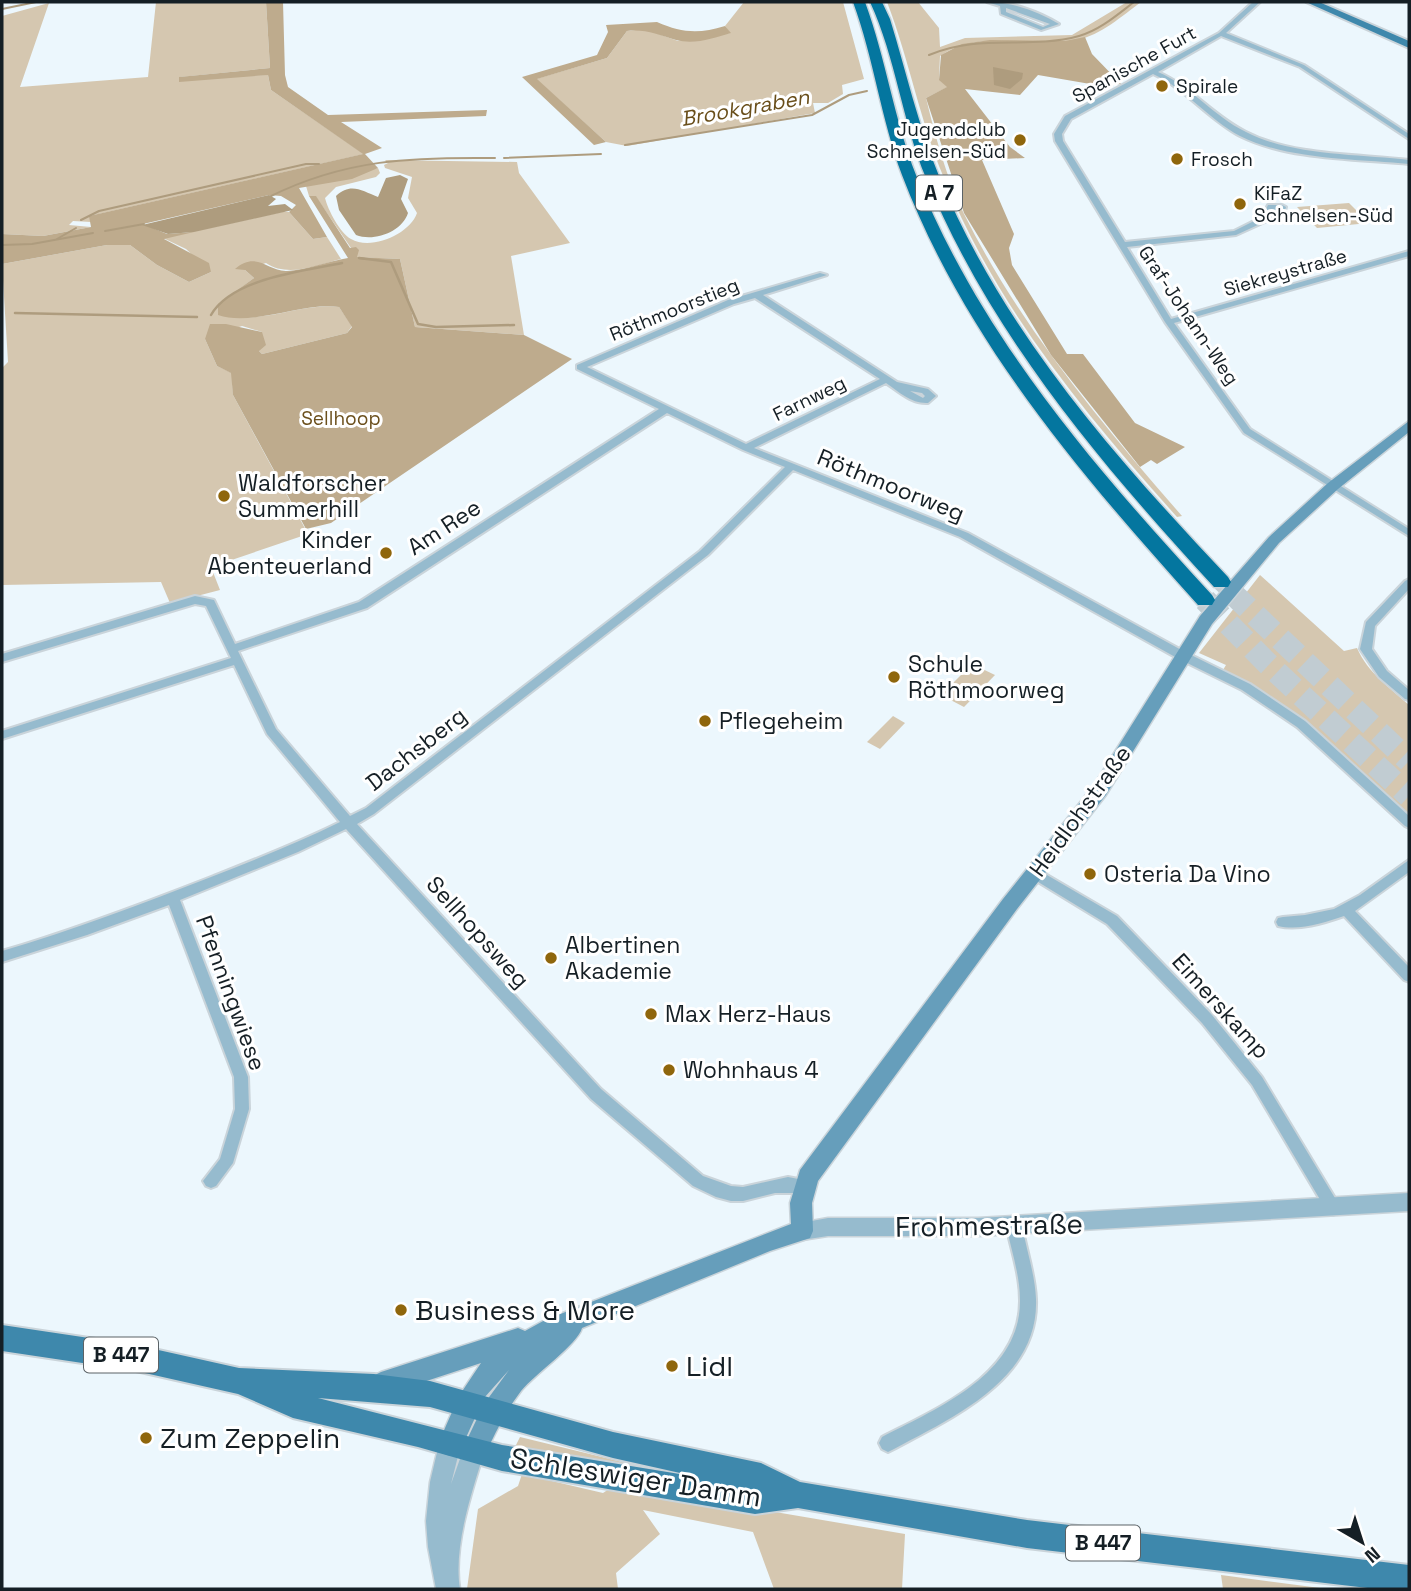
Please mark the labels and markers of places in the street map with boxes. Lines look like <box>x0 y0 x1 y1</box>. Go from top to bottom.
place label: Spirale <box>1176 74 1238 99</box>
marker: Spirale <box>1154 78 1170 94</box>
place label: Jugendclub Schnelsen-Süd <box>867 117 1006 164</box>
marker: Jugendclub Schnelsen-Süd <box>1012 132 1028 148</box>
place label: Frosch <box>1191 147 1253 172</box>
marker: Frosch <box>1169 151 1185 167</box>
place label: KiFaZ Schnelsen-Süd <box>1254 181 1393 228</box>
marker: KiFaZ Schnelsen-Süd <box>1232 196 1248 212</box>
place label: Waldforscher Summerhill <box>238 468 386 524</box>
marker: Waldforscher Summerhill <box>216 488 232 504</box>
place label: Kinder Abenteuerland <box>207 525 372 581</box>
marker: Kinder Abenteuerland <box>378 545 394 561</box>
place label: Schule Röthmoorweg <box>908 649 1064 705</box>
marker: Schule Röthmoorweg <box>886 669 902 685</box>
place label: Pflegeheim <box>719 706 843 736</box>
marker: Pflegeheim <box>697 713 713 729</box>
place label: Osteria Da Vino <box>1104 859 1271 889</box>
marker: Osteria Da Vino <box>1082 866 1098 882</box>
place label: Albertinen Akademie <box>565 930 680 986</box>
marker: Albertinen Akademie <box>543 950 559 966</box>
place label: Max Herz-Haus <box>665 999 831 1029</box>
marker: Max Herz-Haus <box>643 1006 659 1022</box>
place label: Wohnhaus 4 <box>683 1055 819 1085</box>
marker: Wohnhaus 4 <box>661 1062 677 1078</box>
place label: Business & More <box>415 1292 635 1328</box>
marker: Business & More <box>393 1302 409 1318</box>
place label: Lidl <box>686 1348 733 1384</box>
marker: Lidl <box>664 1358 680 1374</box>
place label: Zum Zeppelin <box>160 1420 340 1456</box>
marker: Zum Zeppelin <box>138 1430 154 1446</box>

